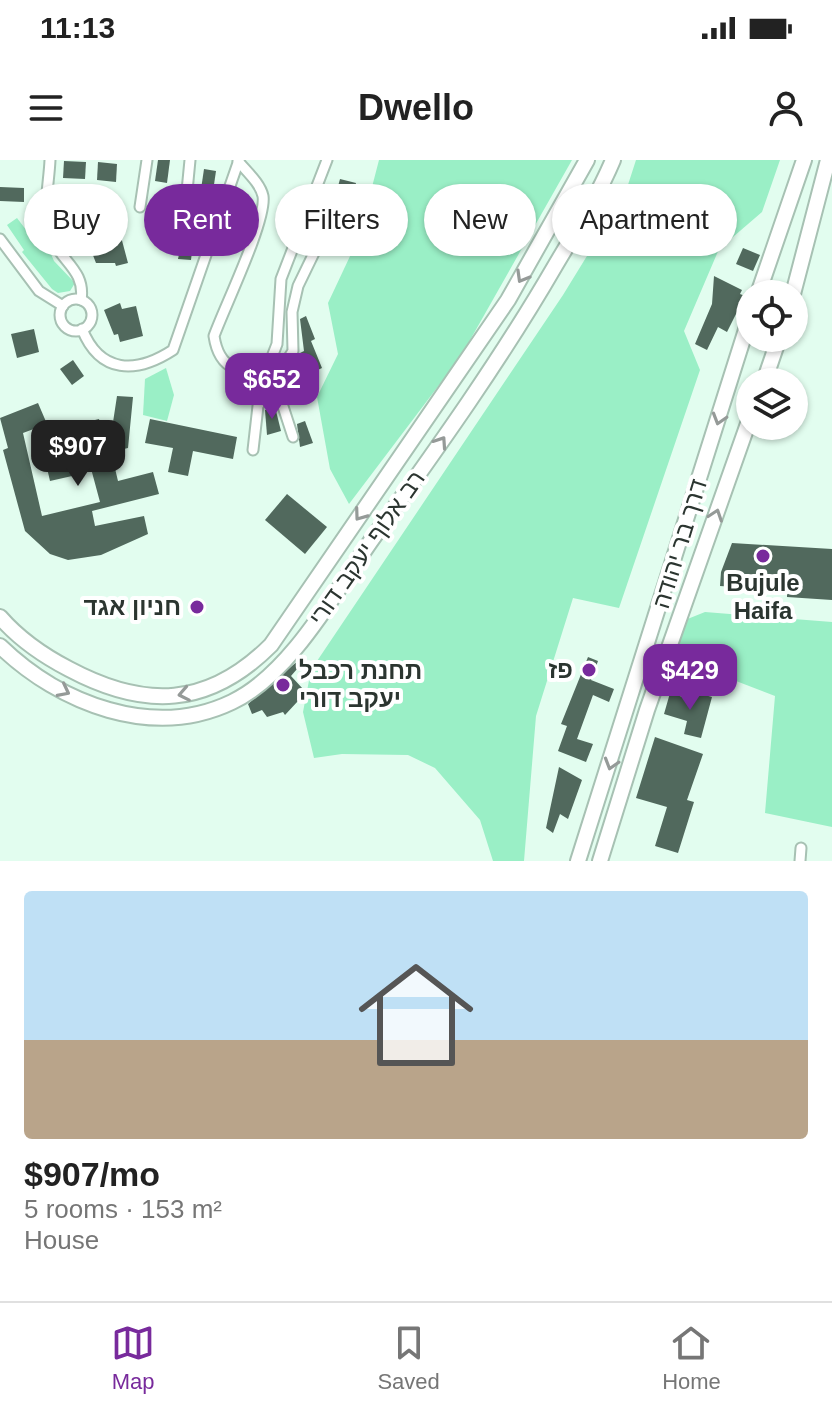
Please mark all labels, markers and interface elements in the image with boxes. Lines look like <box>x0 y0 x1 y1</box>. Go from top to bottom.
text: 11:13 <box>40 11 115 44</box>
icon: menu <box>24 86 68 130</box>
icon: person <box>764 86 808 130</box>
text: Dwello <box>358 87 474 128</box>
chip: Buy <box>24 184 128 256</box>
chip: Rent <box>144 184 259 256</box>
chip: Filters <box>275 184 408 256</box>
chip: New <box>424 184 536 256</box>
chip: Apartment <box>552 184 737 256</box>
one-way arrow <box>516 268 532 283</box>
map controls <box>736 280 808 440</box>
button: locate <box>736 280 808 352</box>
pin: $652 <box>225 353 319 421</box>
text: $652 <box>243 364 301 394</box>
button: layers <box>736 368 808 440</box>
one-way arrow <box>712 411 728 425</box>
pin: $907 <box>31 420 125 488</box>
text: $907 <box>49 431 107 461</box>
one-way arrow <box>431 437 446 451</box>
street label: רב אלוף יעקב דורי <box>303 465 430 630</box>
street label: דרך בר יהודה <box>647 476 712 612</box>
one-way arrow <box>356 507 370 521</box>
one-way arrow <box>707 509 723 523</box>
marker: Bujule Haifa <box>754 547 772 565</box>
place label: Bujule Haifa <box>726 569 800 624</box>
place label: חניון אגד <box>84 593 181 620</box>
marker: חניון אגד <box>188 598 206 616</box>
pin: $429 <box>643 644 737 712</box>
text: $429 <box>661 655 719 685</box>
place label: פז <box>549 656 573 683</box>
place label: תחנת רכבל יעקב דורי <box>299 657 422 712</box>
marker: פז <box>580 661 598 679</box>
marker: תחנת רכבל יעקב דורי <box>274 676 292 694</box>
one-way arrow <box>55 681 70 696</box>
one-way arrow <box>177 685 191 702</box>
one-way arrow <box>604 756 620 770</box>
icon: home <box>344 943 488 1087</box>
text: $907/mo <box>24 1155 160 1193</box>
text: 5 rooms · 153 m² <box>24 1194 222 1224</box>
text: House <box>24 1225 99 1255</box>
tab: Map <box>111 1321 155 1395</box>
tab: Saved <box>377 1321 440 1395</box>
tab: Home <box>662 1321 721 1395</box>

